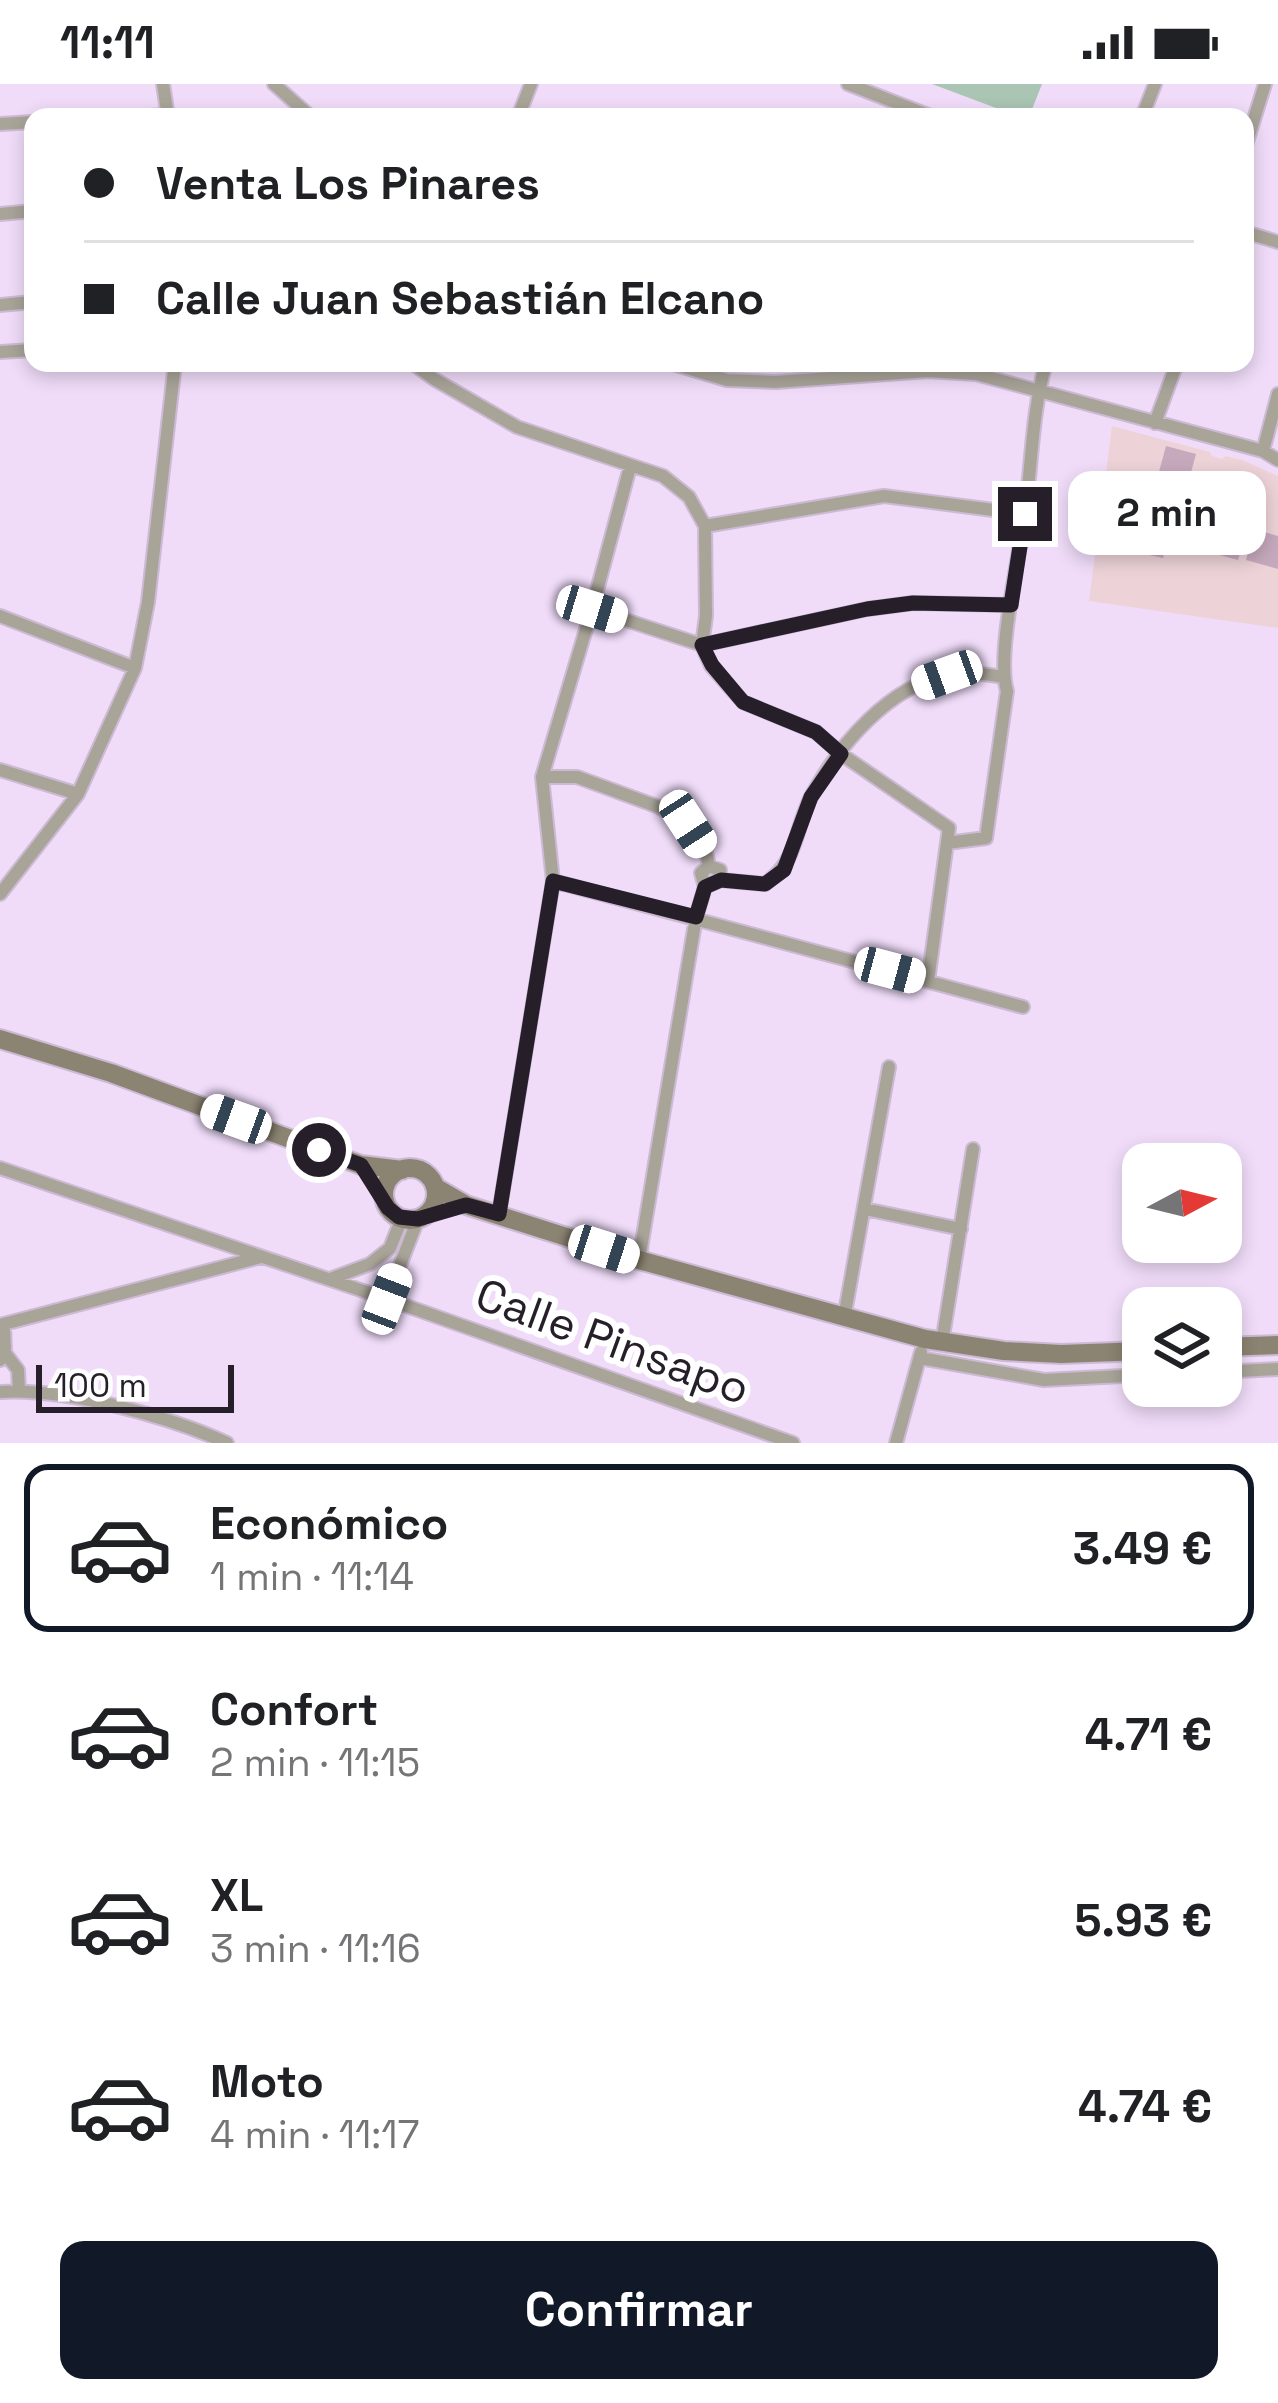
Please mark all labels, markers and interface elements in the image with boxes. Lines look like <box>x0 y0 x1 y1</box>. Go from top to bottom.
text: 11:11 <box>60 14 155 71</box>
text: Venta Los Pinares <box>156 155 540 212</box>
text: Calle Juan Sebastián Elcano <box>156 270 764 327</box>
callout: 2 min <box>1067 472 1265 556</box>
route end <box>998 487 1052 541</box>
text: 2 min <box>1117 488 1217 537</box>
car <box>552 581 632 637</box>
car <box>907 646 987 704</box>
car <box>653 784 723 864</box>
car <box>851 943 929 997</box>
car <box>196 1090 276 1148</box>
route start <box>292 1123 346 1177</box>
north arrow <box>1122 1143 1242 1263</box>
map controls <box>1122 1143 1242 1407</box>
car <box>564 1221 644 1277</box>
car <box>357 1259 417 1339</box>
street label: Calle Pinsapo <box>468 1266 757 1417</box>
button: layers <box>1122 1287 1242 1407</box>
scale bar <box>36 1359 234 1412</box>
text: 100 m <box>54 1365 147 1407</box>
icon: car <box>66 1494 174 1602</box>
text: Económico <box>210 1495 448 1552</box>
text: 3.49 € <box>1073 1520 1212 1577</box>
text: 1 min · 11:14 <box>210 1552 414 1601</box>
icon: car <box>66 1680 174 1788</box>
text: Confort <box>210 1681 378 1738</box>
text: 4.71 € <box>1085 1706 1212 1763</box>
text: 2 min · 11:15 <box>210 1738 420 1787</box>
icon: car <box>66 1866 174 1974</box>
text: XL <box>210 1867 263 1924</box>
text: 5.93 € <box>1075 1892 1212 1949</box>
text: 3 min · 11:16 <box>210 1924 421 1973</box>
icon: car <box>66 2052 174 2160</box>
text: Moto <box>210 2053 324 2110</box>
text: 4.74 € <box>1078 2078 1212 2135</box>
text: 4 min · 11:17 <box>210 2110 420 2159</box>
button: Confirmar <box>60 2241 1218 2379</box>

